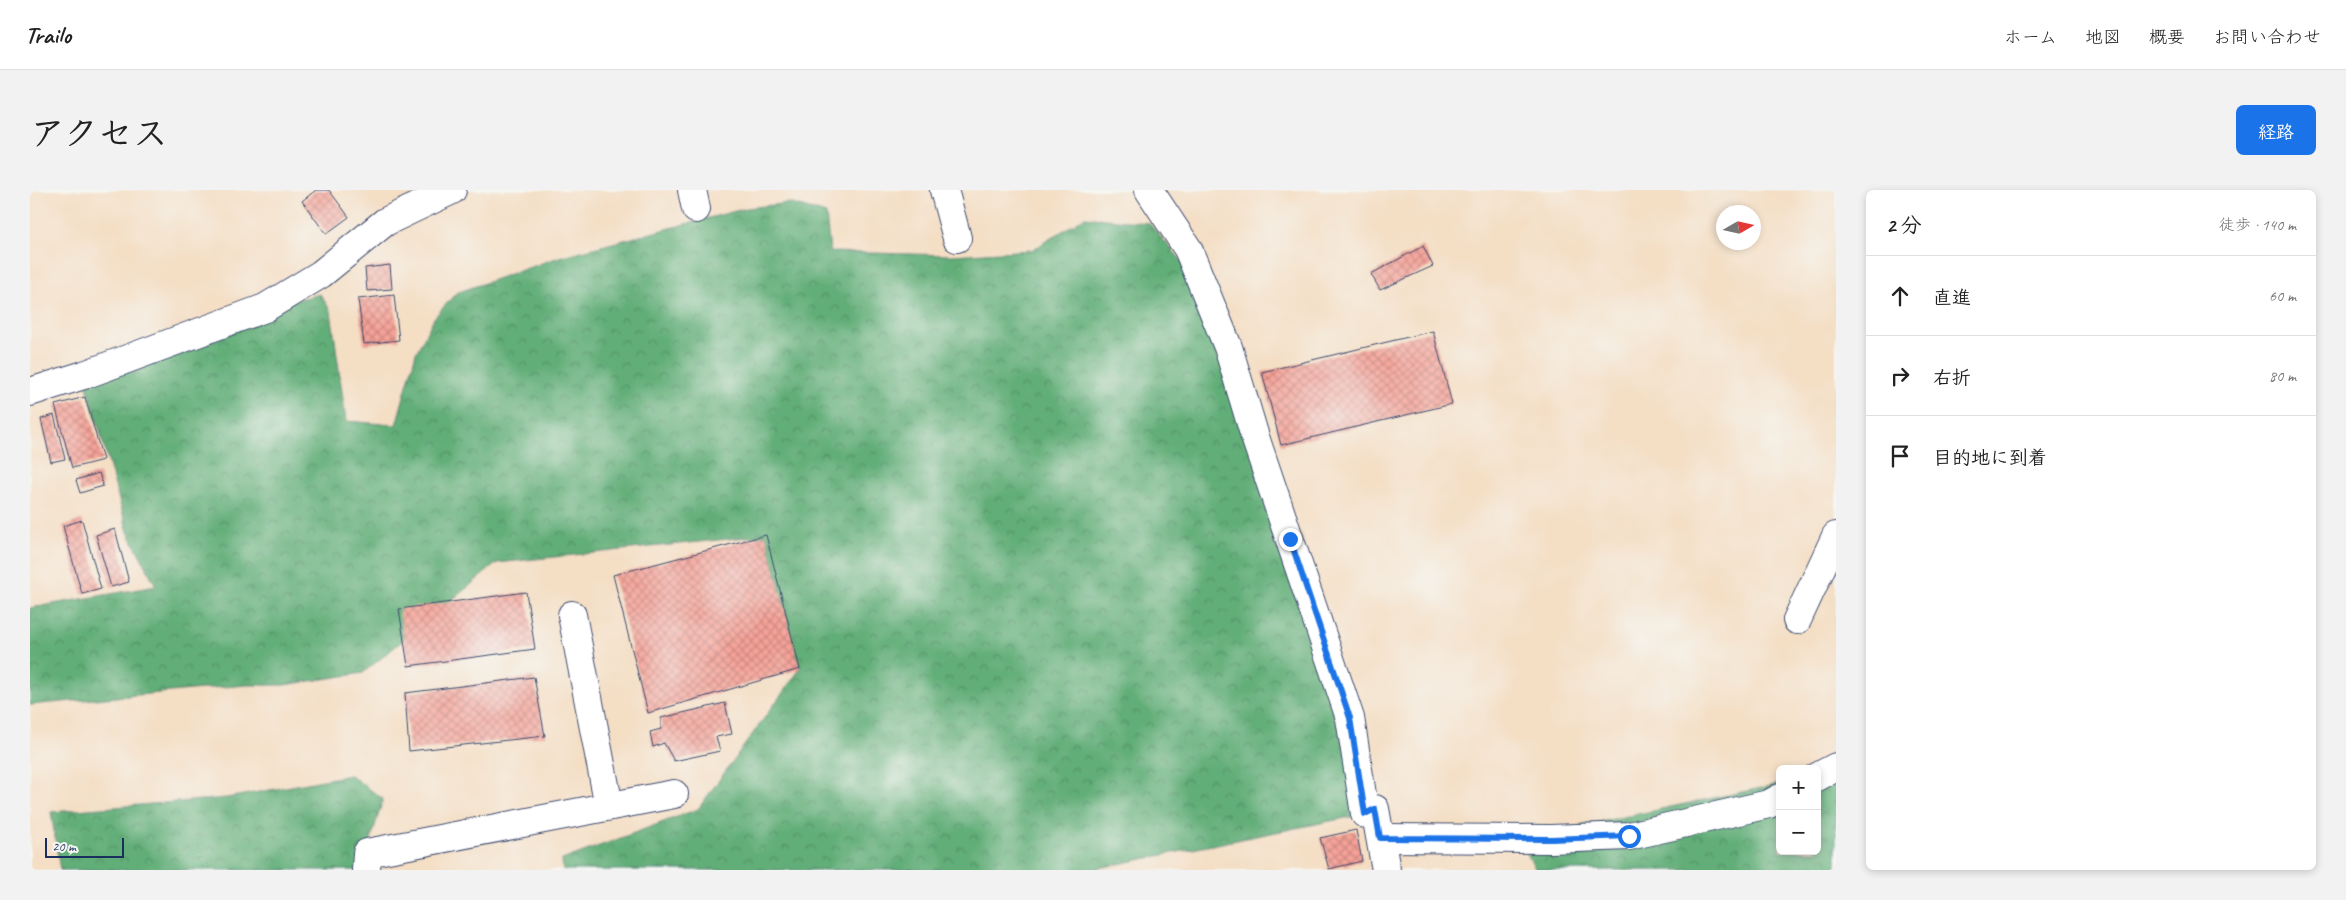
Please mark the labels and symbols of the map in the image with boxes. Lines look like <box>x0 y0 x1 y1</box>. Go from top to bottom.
north arrow <box>1716 205 1761 250</box>
route end <box>1279 528 1302 551</box>
route start <box>1618 825 1641 848</box>
scale bar <box>45 835 124 858</box>

